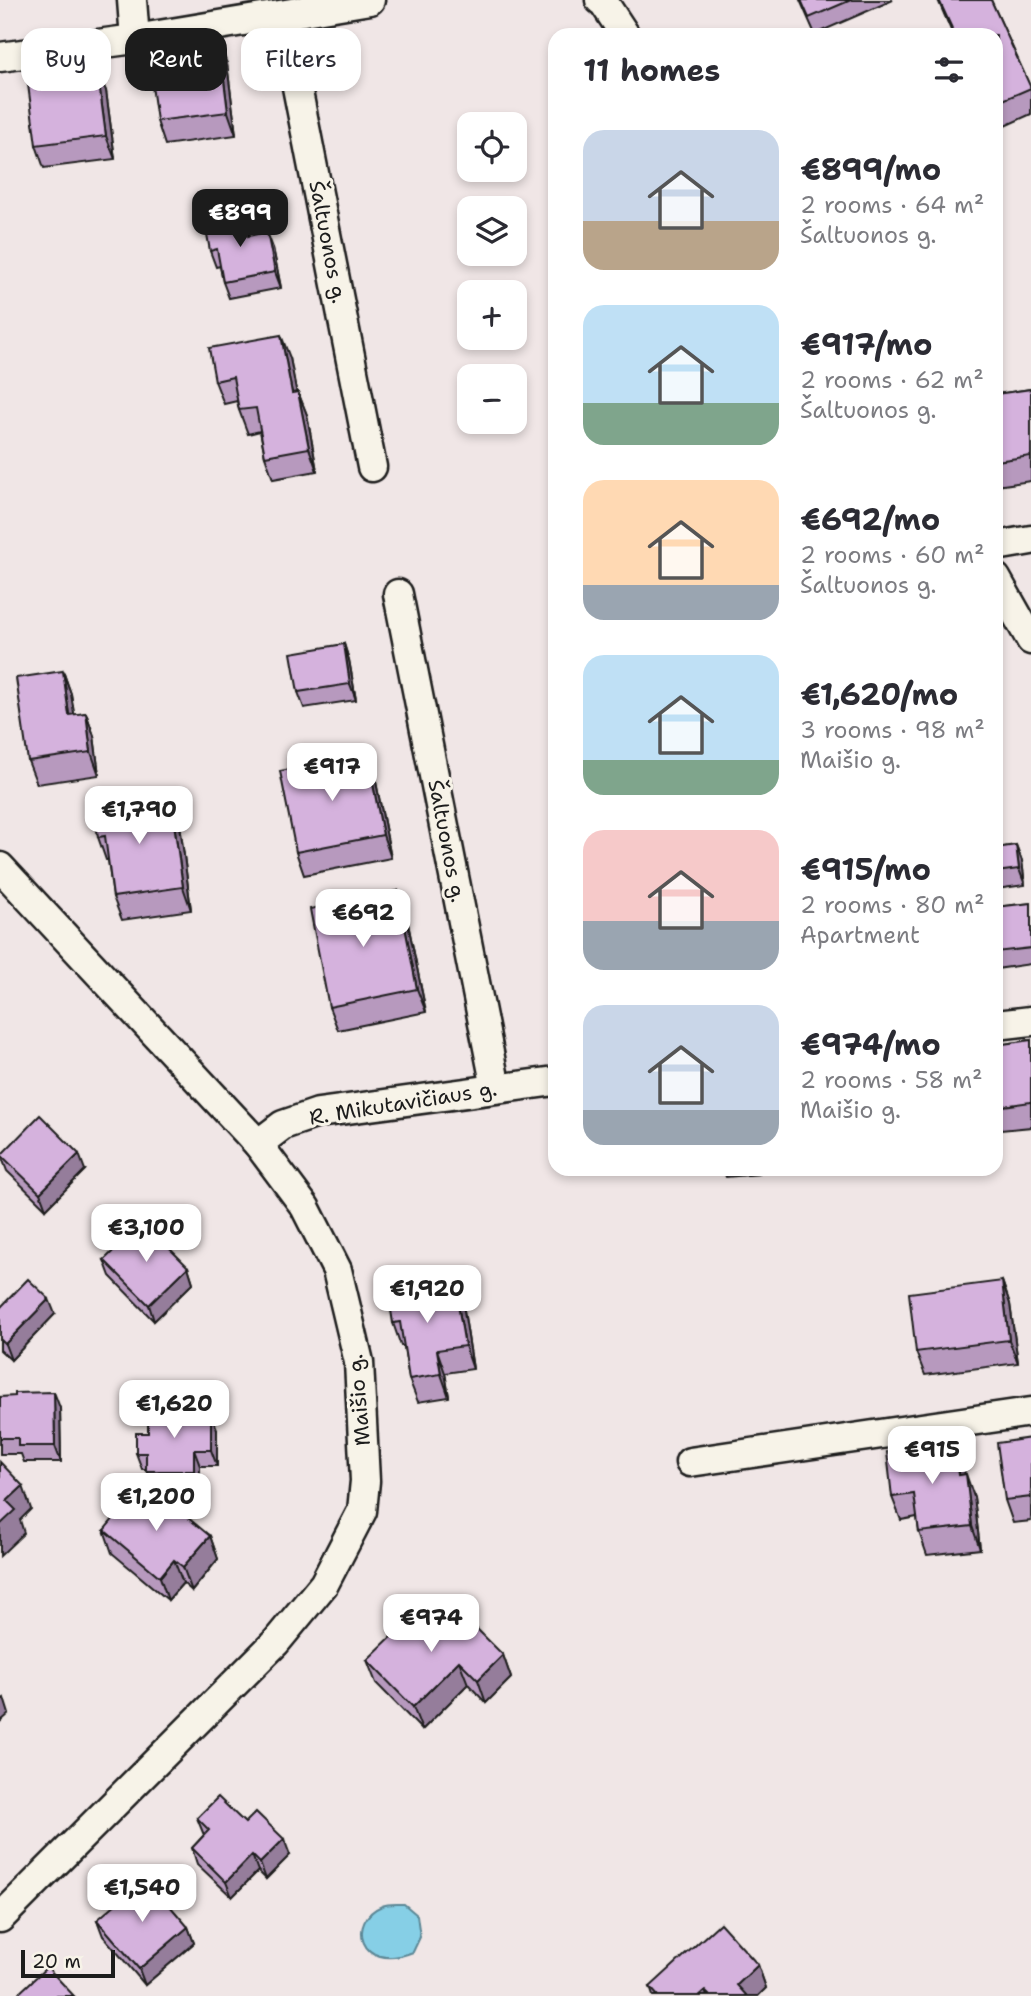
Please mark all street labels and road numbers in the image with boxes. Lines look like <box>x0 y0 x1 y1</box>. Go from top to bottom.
street label: Šaltuonos g. <box>302 178 355 306</box>
street label: Šaltuonos g. <box>421 777 474 905</box>
street label: R. Mikutavičiaus g. <box>307 1074 499 1132</box>
street label: Maišio g. <box>341 1353 377 1447</box>

